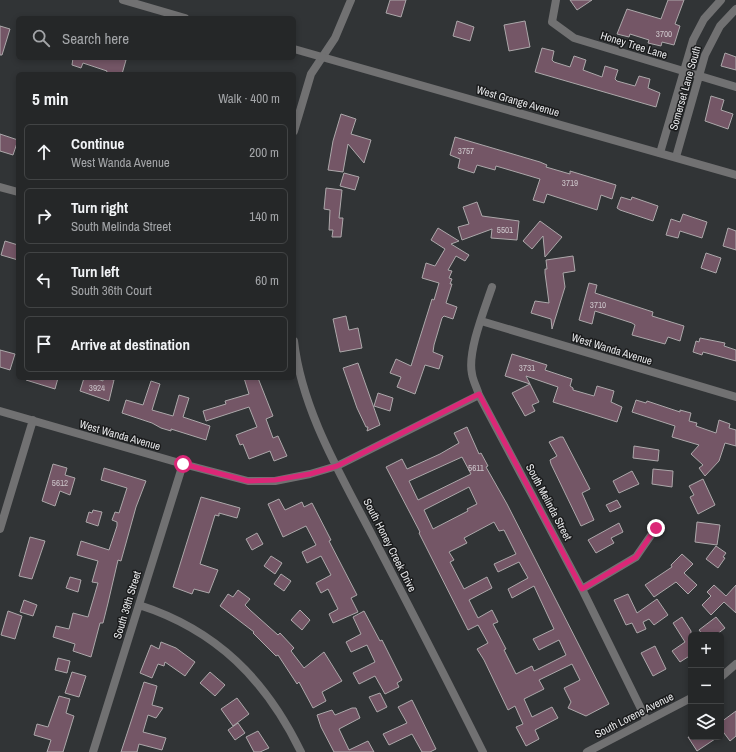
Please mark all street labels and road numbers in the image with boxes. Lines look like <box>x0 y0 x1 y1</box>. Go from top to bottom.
street label: Honey Tree Lane <box>599 28 669 62</box>
street label: Somerset Lane South <box>666 44 704 132</box>
street label: West Grange Avenue <box>475 82 561 120</box>
street label: West Wanda Avenue <box>570 330 654 368</box>
street label: West Wanda Avenue <box>78 417 162 453</box>
street label: South Melinda Street <box>523 461 575 543</box>
street label: South Honey Creek Drive <box>360 496 420 594</box>
street label: South 39th Street <box>110 569 144 641</box>
street label: South Lorene Avenue <box>592 689 676 741</box>

